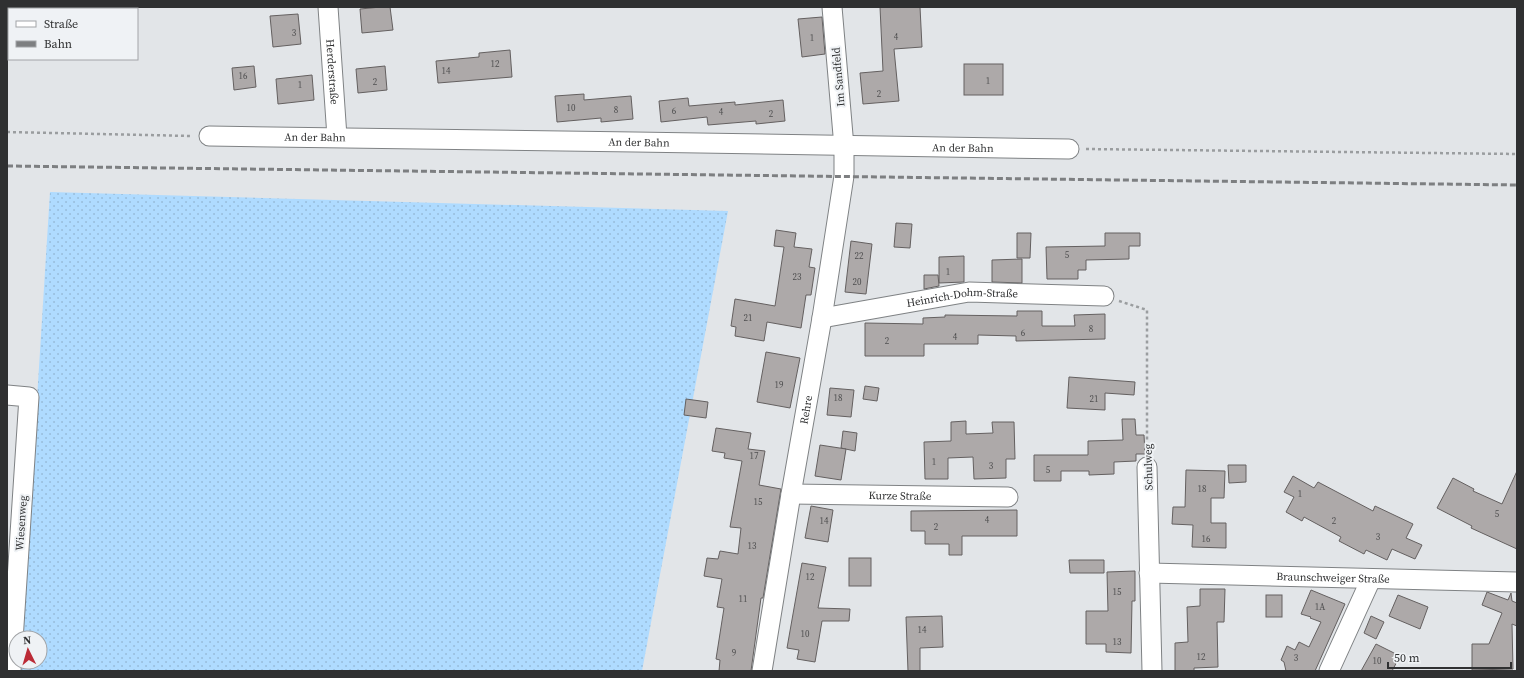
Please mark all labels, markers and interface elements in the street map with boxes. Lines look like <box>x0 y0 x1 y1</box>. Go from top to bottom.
legend <box>8 8 138 60</box>
text: Straße <box>44 16 78 32</box>
house number: 3 <box>292 27 297 39</box>
house number: 4 <box>894 31 899 43</box>
house number: 1 <box>810 32 814 44</box>
text: Bahn <box>44 36 72 52</box>
street label: Herderstraße <box>322 39 342 106</box>
street label: Im Sandfeld <box>828 46 849 107</box>
house number: 12 <box>490 58 500 70</box>
house number: 14 <box>441 65 451 77</box>
house number: 16 <box>238 70 248 82</box>
house number: 1 <box>986 75 990 87</box>
house number: 2 <box>373 76 378 88</box>
house number: 1 <box>298 79 302 91</box>
house number: 2 <box>877 88 882 100</box>
house number: 10 <box>566 102 576 114</box>
house number: 8 <box>614 104 619 116</box>
house number: 6 <box>672 105 677 117</box>
house number: 4 <box>719 106 724 118</box>
house number: 2 <box>769 108 774 120</box>
street label: An der Bahn <box>284 130 346 145</box>
street label: An der Bahn <box>608 135 670 151</box>
street label: An der Bahn <box>932 140 994 156</box>
house number: 5 <box>1065 249 1070 261</box>
house number: 22 <box>854 250 864 262</box>
house number: 1 <box>946 266 950 278</box>
house number: 23 <box>792 271 802 283</box>
house number: 20 <box>852 276 862 288</box>
street label: Heinrich-Dohm-Straße <box>905 285 1018 311</box>
house number: 21 <box>743 312 753 324</box>
house number: 8 <box>1089 323 1094 335</box>
house number: 6 <box>1021 327 1026 339</box>
house number: 4 <box>953 331 958 343</box>
house number: 2 <box>885 335 890 347</box>
house number: 19 <box>774 379 784 391</box>
house number: 18 <box>833 392 843 404</box>
house number: 21 <box>1089 393 1099 405</box>
street label: Rehre <box>796 394 816 426</box>
street label: Schulweg <box>1141 443 1156 490</box>
house number: 17 <box>749 450 759 462</box>
house number: 1 <box>932 456 936 468</box>
house number: 3 <box>989 460 994 472</box>
house number: 5 <box>1046 464 1051 476</box>
house number: 18 <box>1197 483 1207 495</box>
street label: Kurze Straße <box>868 488 932 504</box>
house number: 1 <box>1298 488 1302 500</box>
street label: Wiesenweg <box>12 495 31 551</box>
house number: 15 <box>753 496 763 508</box>
house number: 5 <box>1495 508 1500 520</box>
house number: 4 <box>985 514 990 526</box>
house number: 14 <box>819 515 829 527</box>
house number: 2 <box>1332 515 1337 527</box>
house number: 2 <box>934 521 939 533</box>
house number: 3 <box>1376 531 1381 543</box>
house number: 16 <box>1201 533 1211 545</box>
house number: 13 <box>747 540 757 552</box>
street label: Braunschweiger Straße <box>1276 569 1390 587</box>
house number: 12 <box>805 571 815 583</box>
house number: 15 <box>1112 586 1122 598</box>
house number: 11 <box>738 593 748 605</box>
house number: 1A <box>1315 601 1325 613</box>
house number: 14 <box>917 624 927 636</box>
house number: 10 <box>800 628 810 640</box>
north arrow <box>8 630 48 670</box>
text: N <box>23 633 32 648</box>
house number: 13 <box>1112 636 1122 648</box>
scale bar <box>1388 644 1511 670</box>
house number: 9 <box>732 647 737 659</box>
text: 50 m <box>1394 650 1420 666</box>
house number: 12 <box>1196 651 1206 663</box>
house number: 3 <box>1294 652 1299 664</box>
house number: 10 <box>1372 655 1382 667</box>

